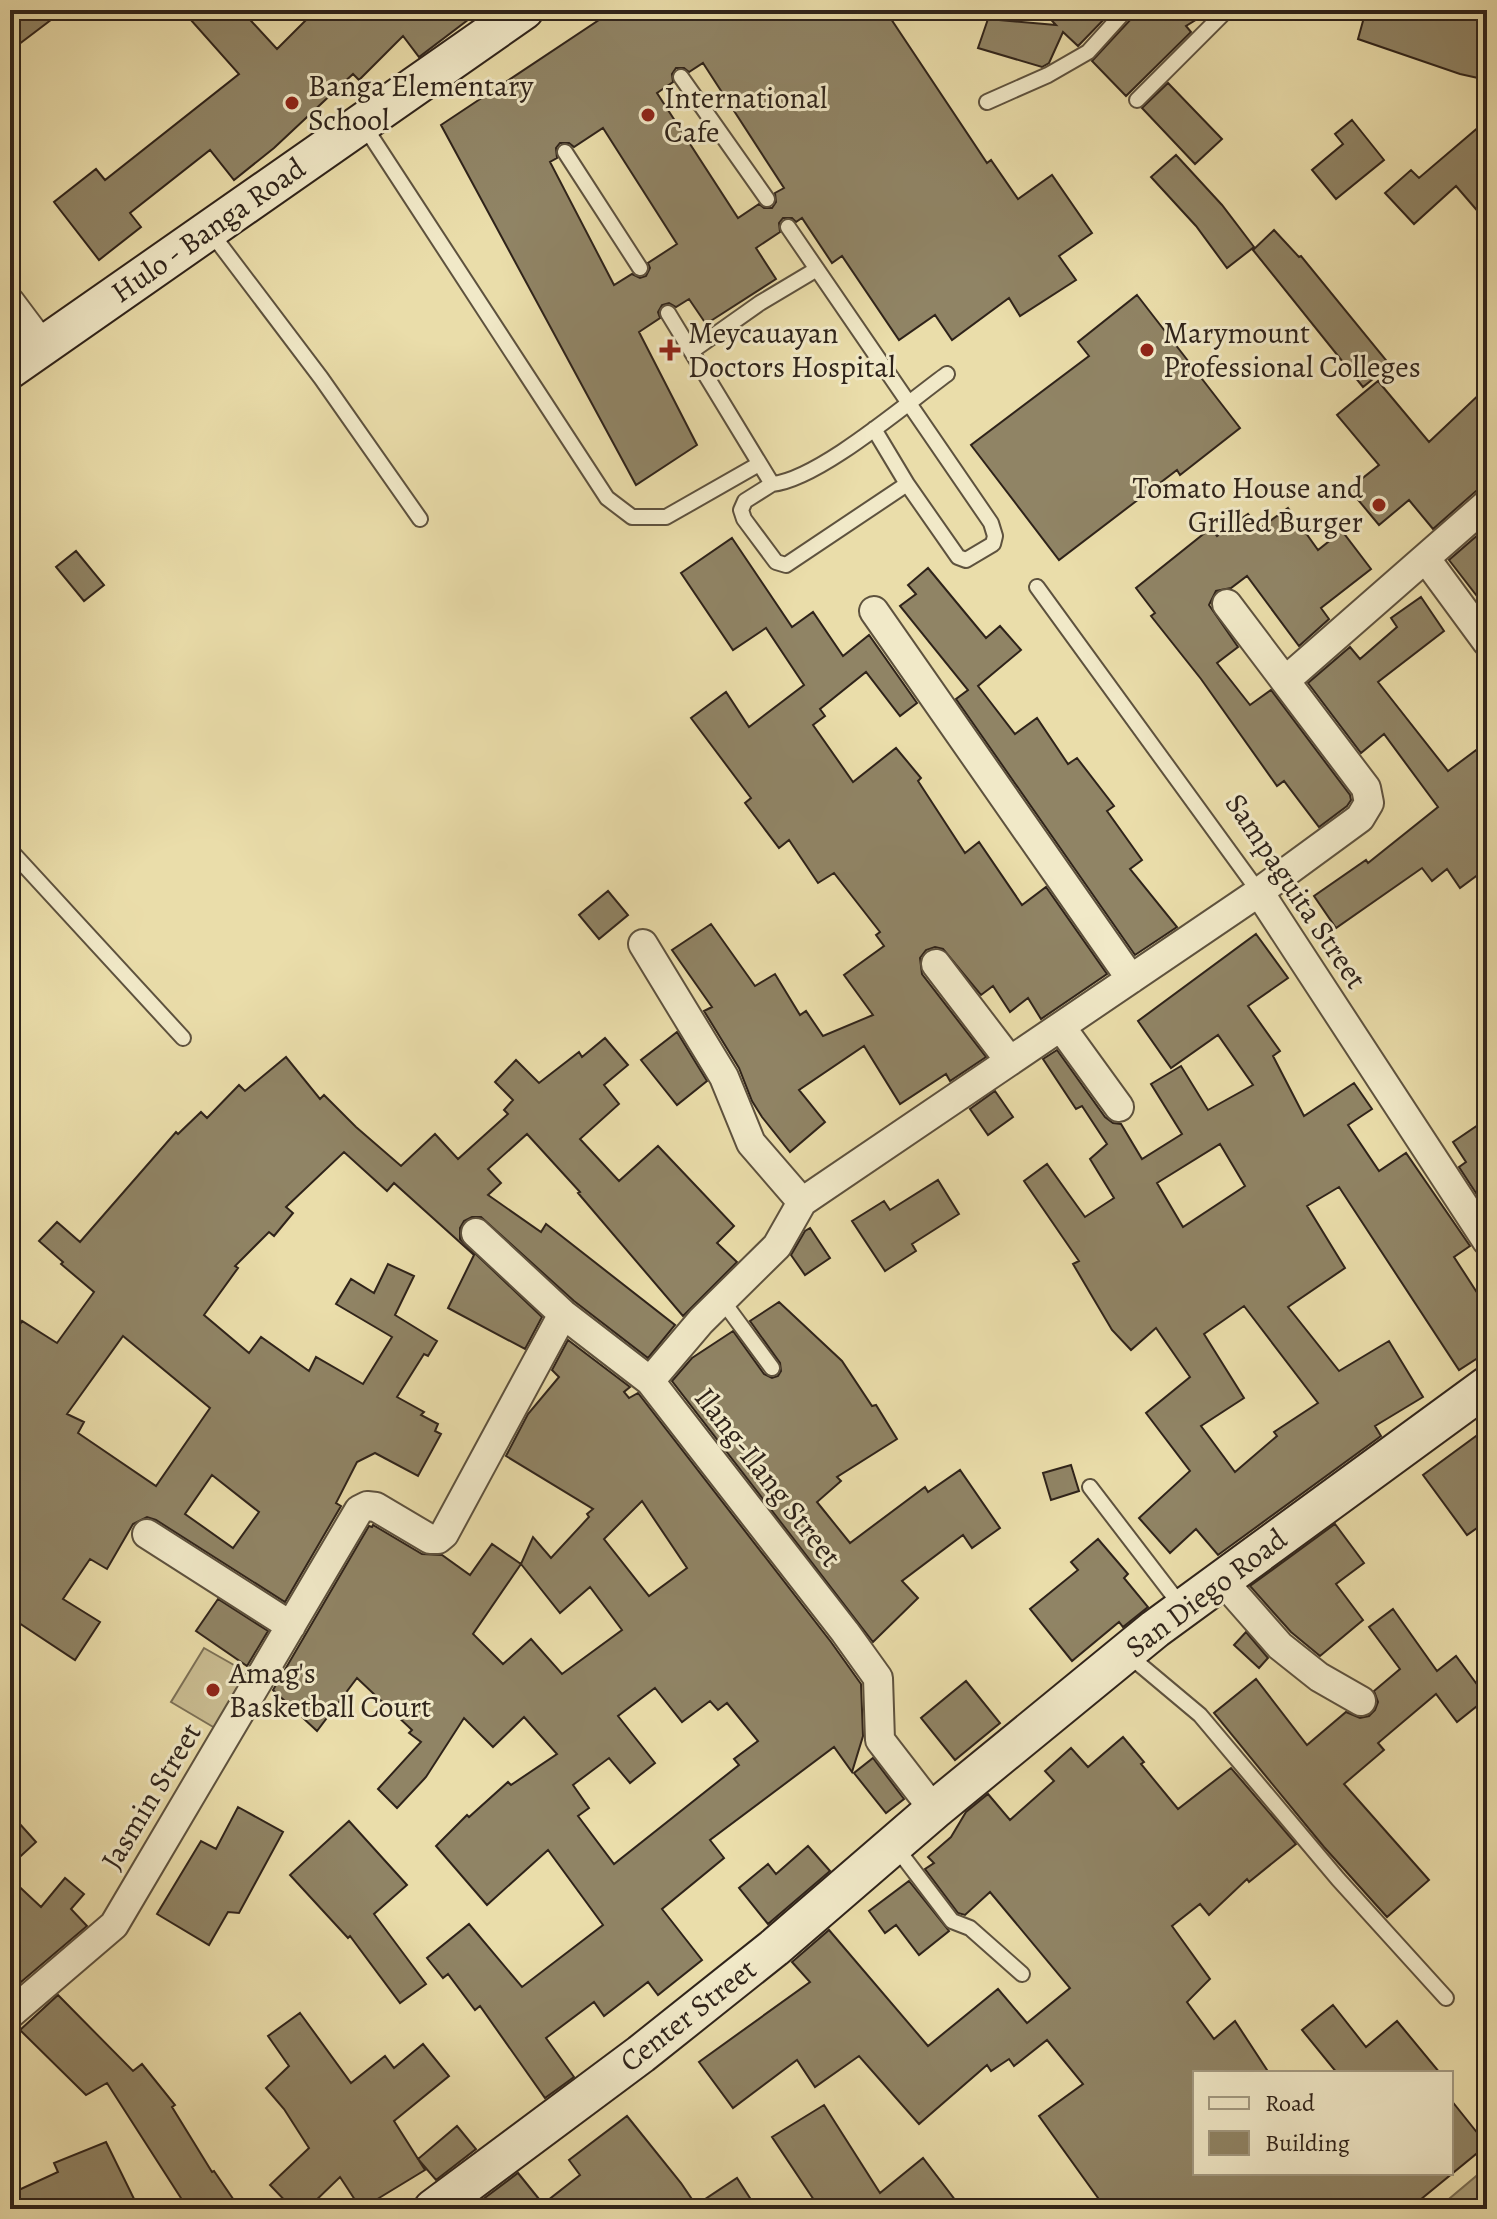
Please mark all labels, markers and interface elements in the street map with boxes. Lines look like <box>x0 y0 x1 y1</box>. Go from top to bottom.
place label: Banga Elementary School <box>308 66 534 140</box>
place label: International Cafe <box>664 78 827 152</box>
marker: Banga Elementary School <box>283 94 301 112</box>
marker: International Cafe <box>639 106 657 124</box>
street label: Hulo - Banga Road <box>103 148 314 312</box>
place label: Meycauayan Doctors Hospital <box>688 313 896 387</box>
place label: Marymount Professional Colleges <box>1163 313 1421 387</box>
marker: Meycauayan Doctors Hospital <box>659 339 681 361</box>
marker: Marymount Professional Colleges <box>1138 341 1156 359</box>
place label: Tomato House and Grilled Burger <box>1133 468 1364 542</box>
marker: Tomato House and Grilled Burger <box>1370 496 1388 514</box>
street label: Sampaguita Street <box>1216 786 1376 997</box>
street label: Ilang-Ilang Street <box>685 1379 851 1575</box>
street label: San Diego Road <box>1117 1519 1296 1667</box>
place label: Amag's Basketball Court <box>228 1653 431 1727</box>
marker: Amag's Basketball Court <box>204 1681 222 1699</box>
street label: Jasmin Street <box>91 1715 211 1877</box>
street label: Center Street <box>612 1949 764 2081</box>
legend <box>1193 2071 1453 2175</box>
text: Road <box>1265 2087 1315 2119</box>
text: Building <box>1265 2127 1350 2159</box>

